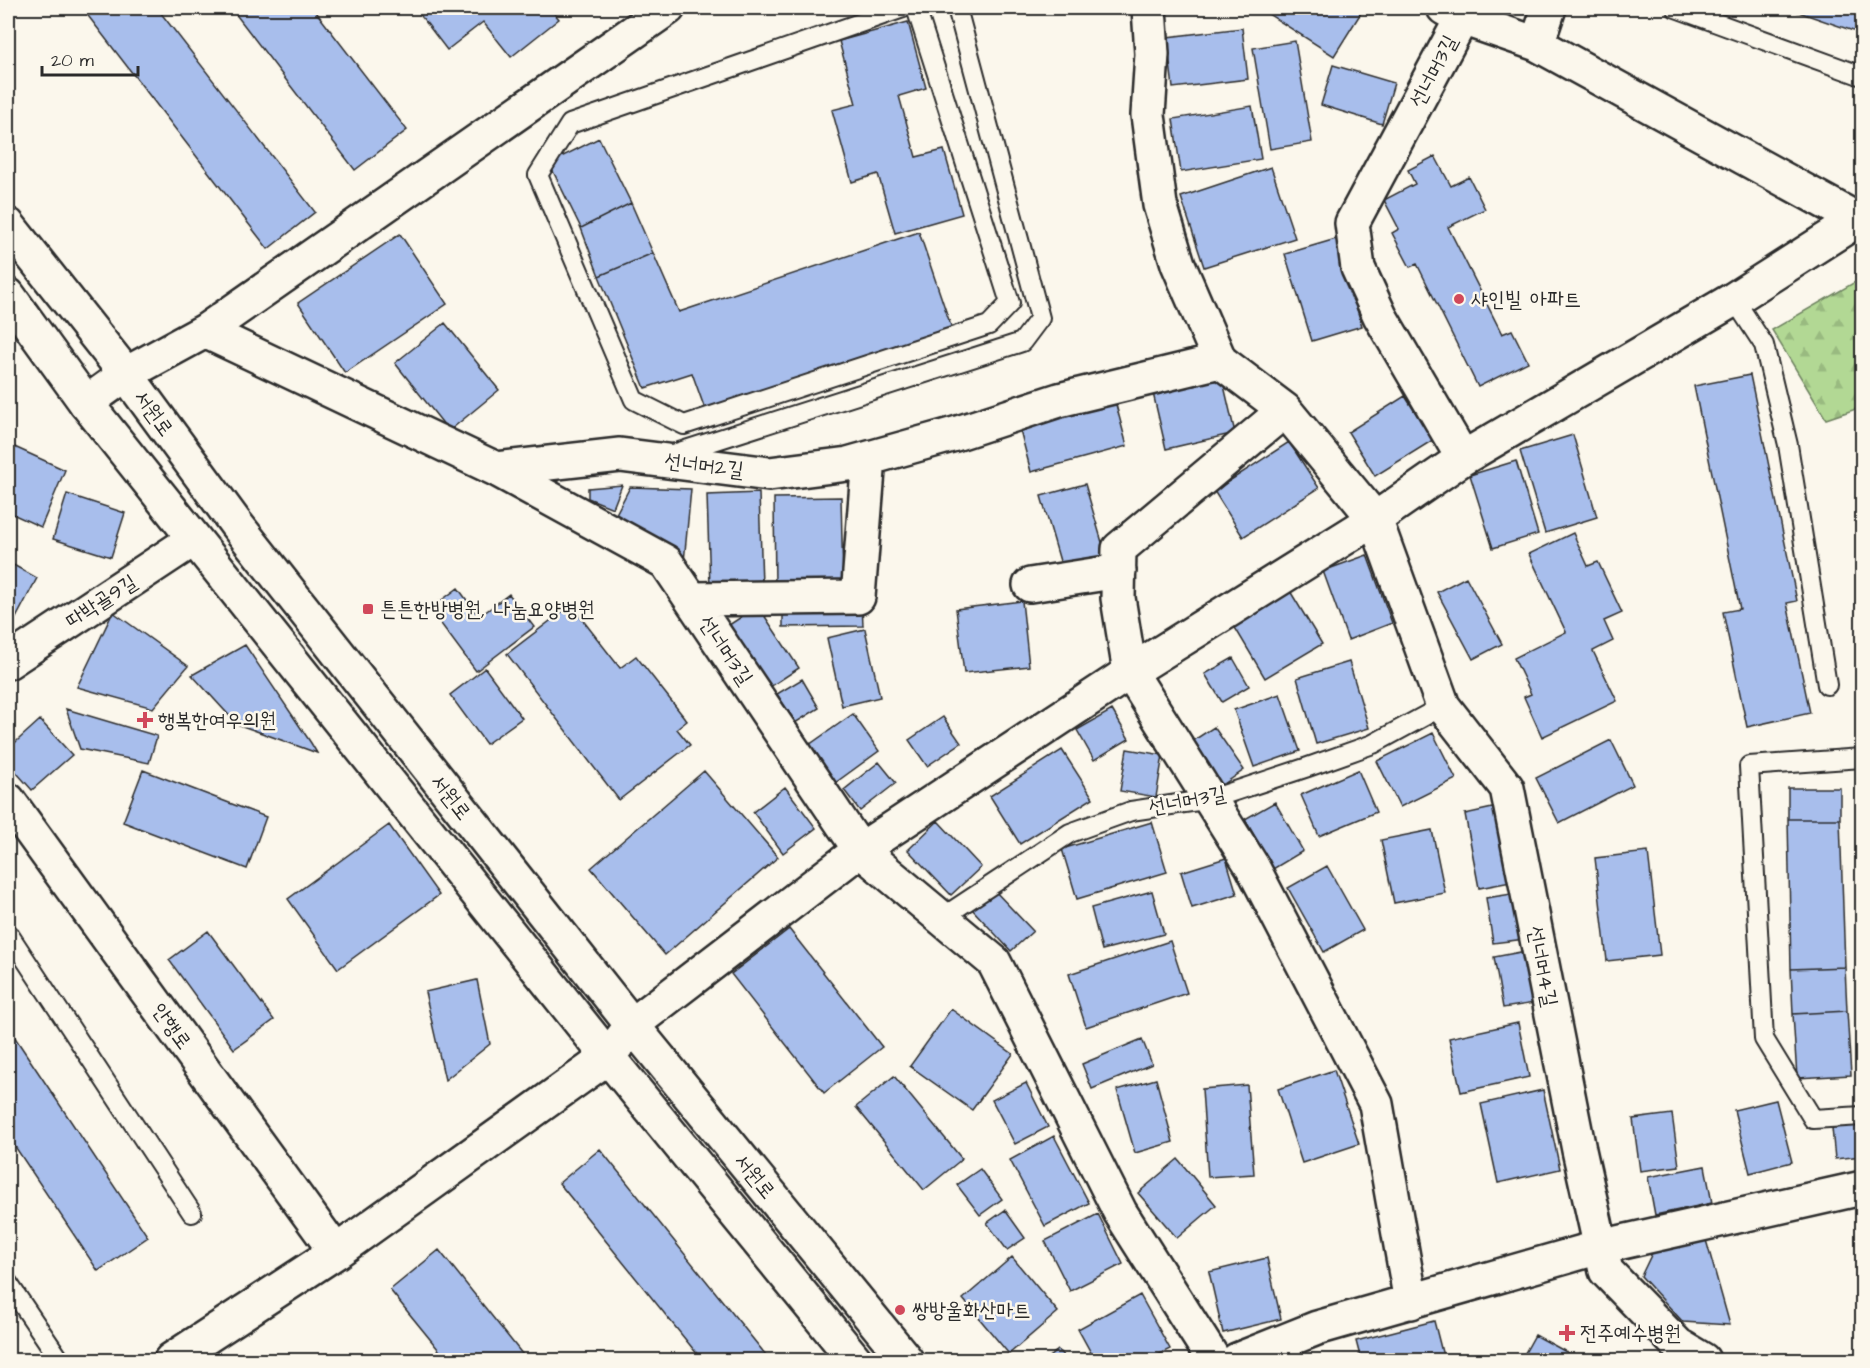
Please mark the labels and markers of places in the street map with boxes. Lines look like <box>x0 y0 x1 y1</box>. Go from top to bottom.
place label: 샤인빌 아파트 <box>1471 285 1581 314</box>
marker: 샤인빌 아파트 <box>1452 292 1466 306</box>
place label: 튼튼한방병원, 나눔요양병원 <box>380 595 595 624</box>
marker: 튼튼한방병원, 나눔요양병원 <box>361 602 375 616</box>
place label: 행복한여우의원 <box>158 706 276 735</box>
marker: 행복한여우의원 <box>136 711 154 729</box>
place label: 쌍방울화산마트 <box>912 1296 1030 1325</box>
marker: 쌍방울화산마트 <box>893 1303 907 1317</box>
place label: 전주예수병원 <box>1580 1319 1681 1348</box>
marker: 전주예수병원 <box>1558 1324 1576 1342</box>

